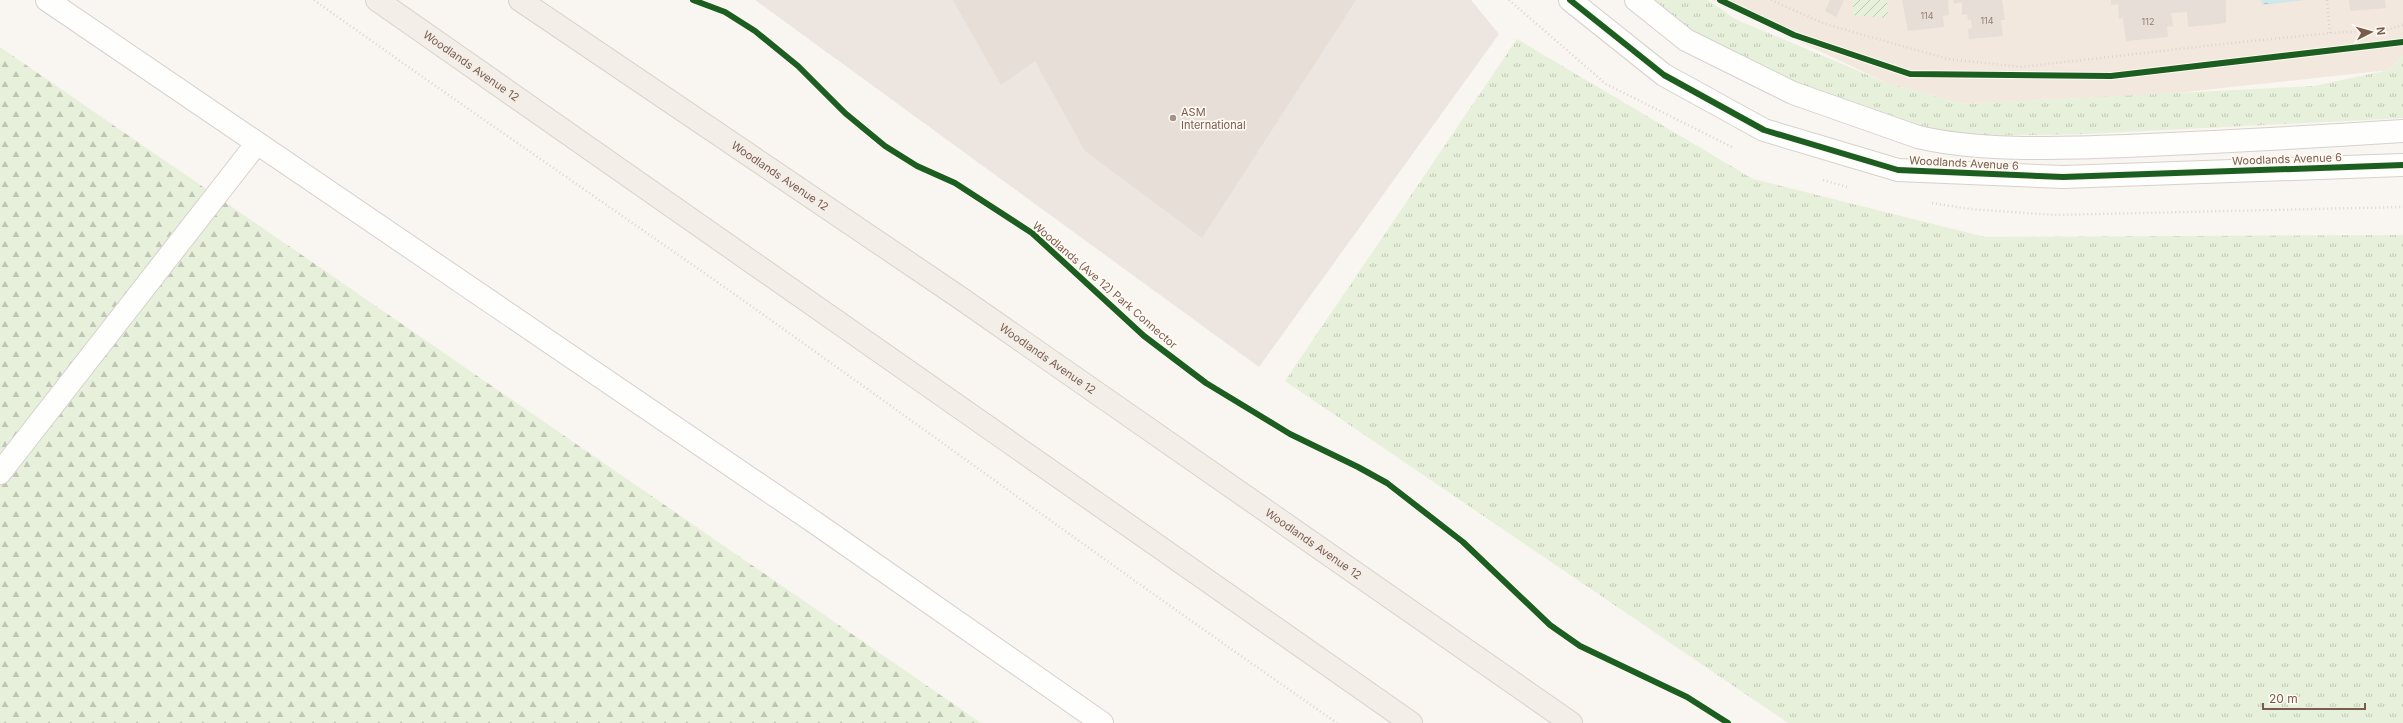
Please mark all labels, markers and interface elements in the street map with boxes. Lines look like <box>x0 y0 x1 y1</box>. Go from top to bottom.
house number: 114 <box>1920 10 1934 21</box>
north arrow <box>2351 12 2391 52</box>
house number: 114 <box>1980 15 1994 26</box>
house number: 112 <box>2142 16 2154 27</box>
text: N <box>2374 26 2388 36</box>
street label: Woodlands Avenue 12 <box>420 27 522 104</box>
place label: ASM International <box>1181 105 1246 132</box>
marker: ASM International <box>1168 113 1178 123</box>
street label: Woodlands Avenue 12 <box>729 138 831 214</box>
street label: Woodlands Avenue 6 <box>2232 150 2342 168</box>
street label: Woodlands Avenue 6 <box>1909 153 2019 173</box>
street label: Woodlands (Ave 12) Park Connector <box>1030 218 1180 352</box>
street label: Woodlands Avenue 12 <box>997 320 1098 397</box>
street label: Woodlands Avenue 12 <box>1263 505 1364 582</box>
scale bar <box>2263 685 2365 711</box>
text: 20 m <box>2269 691 2298 706</box>

